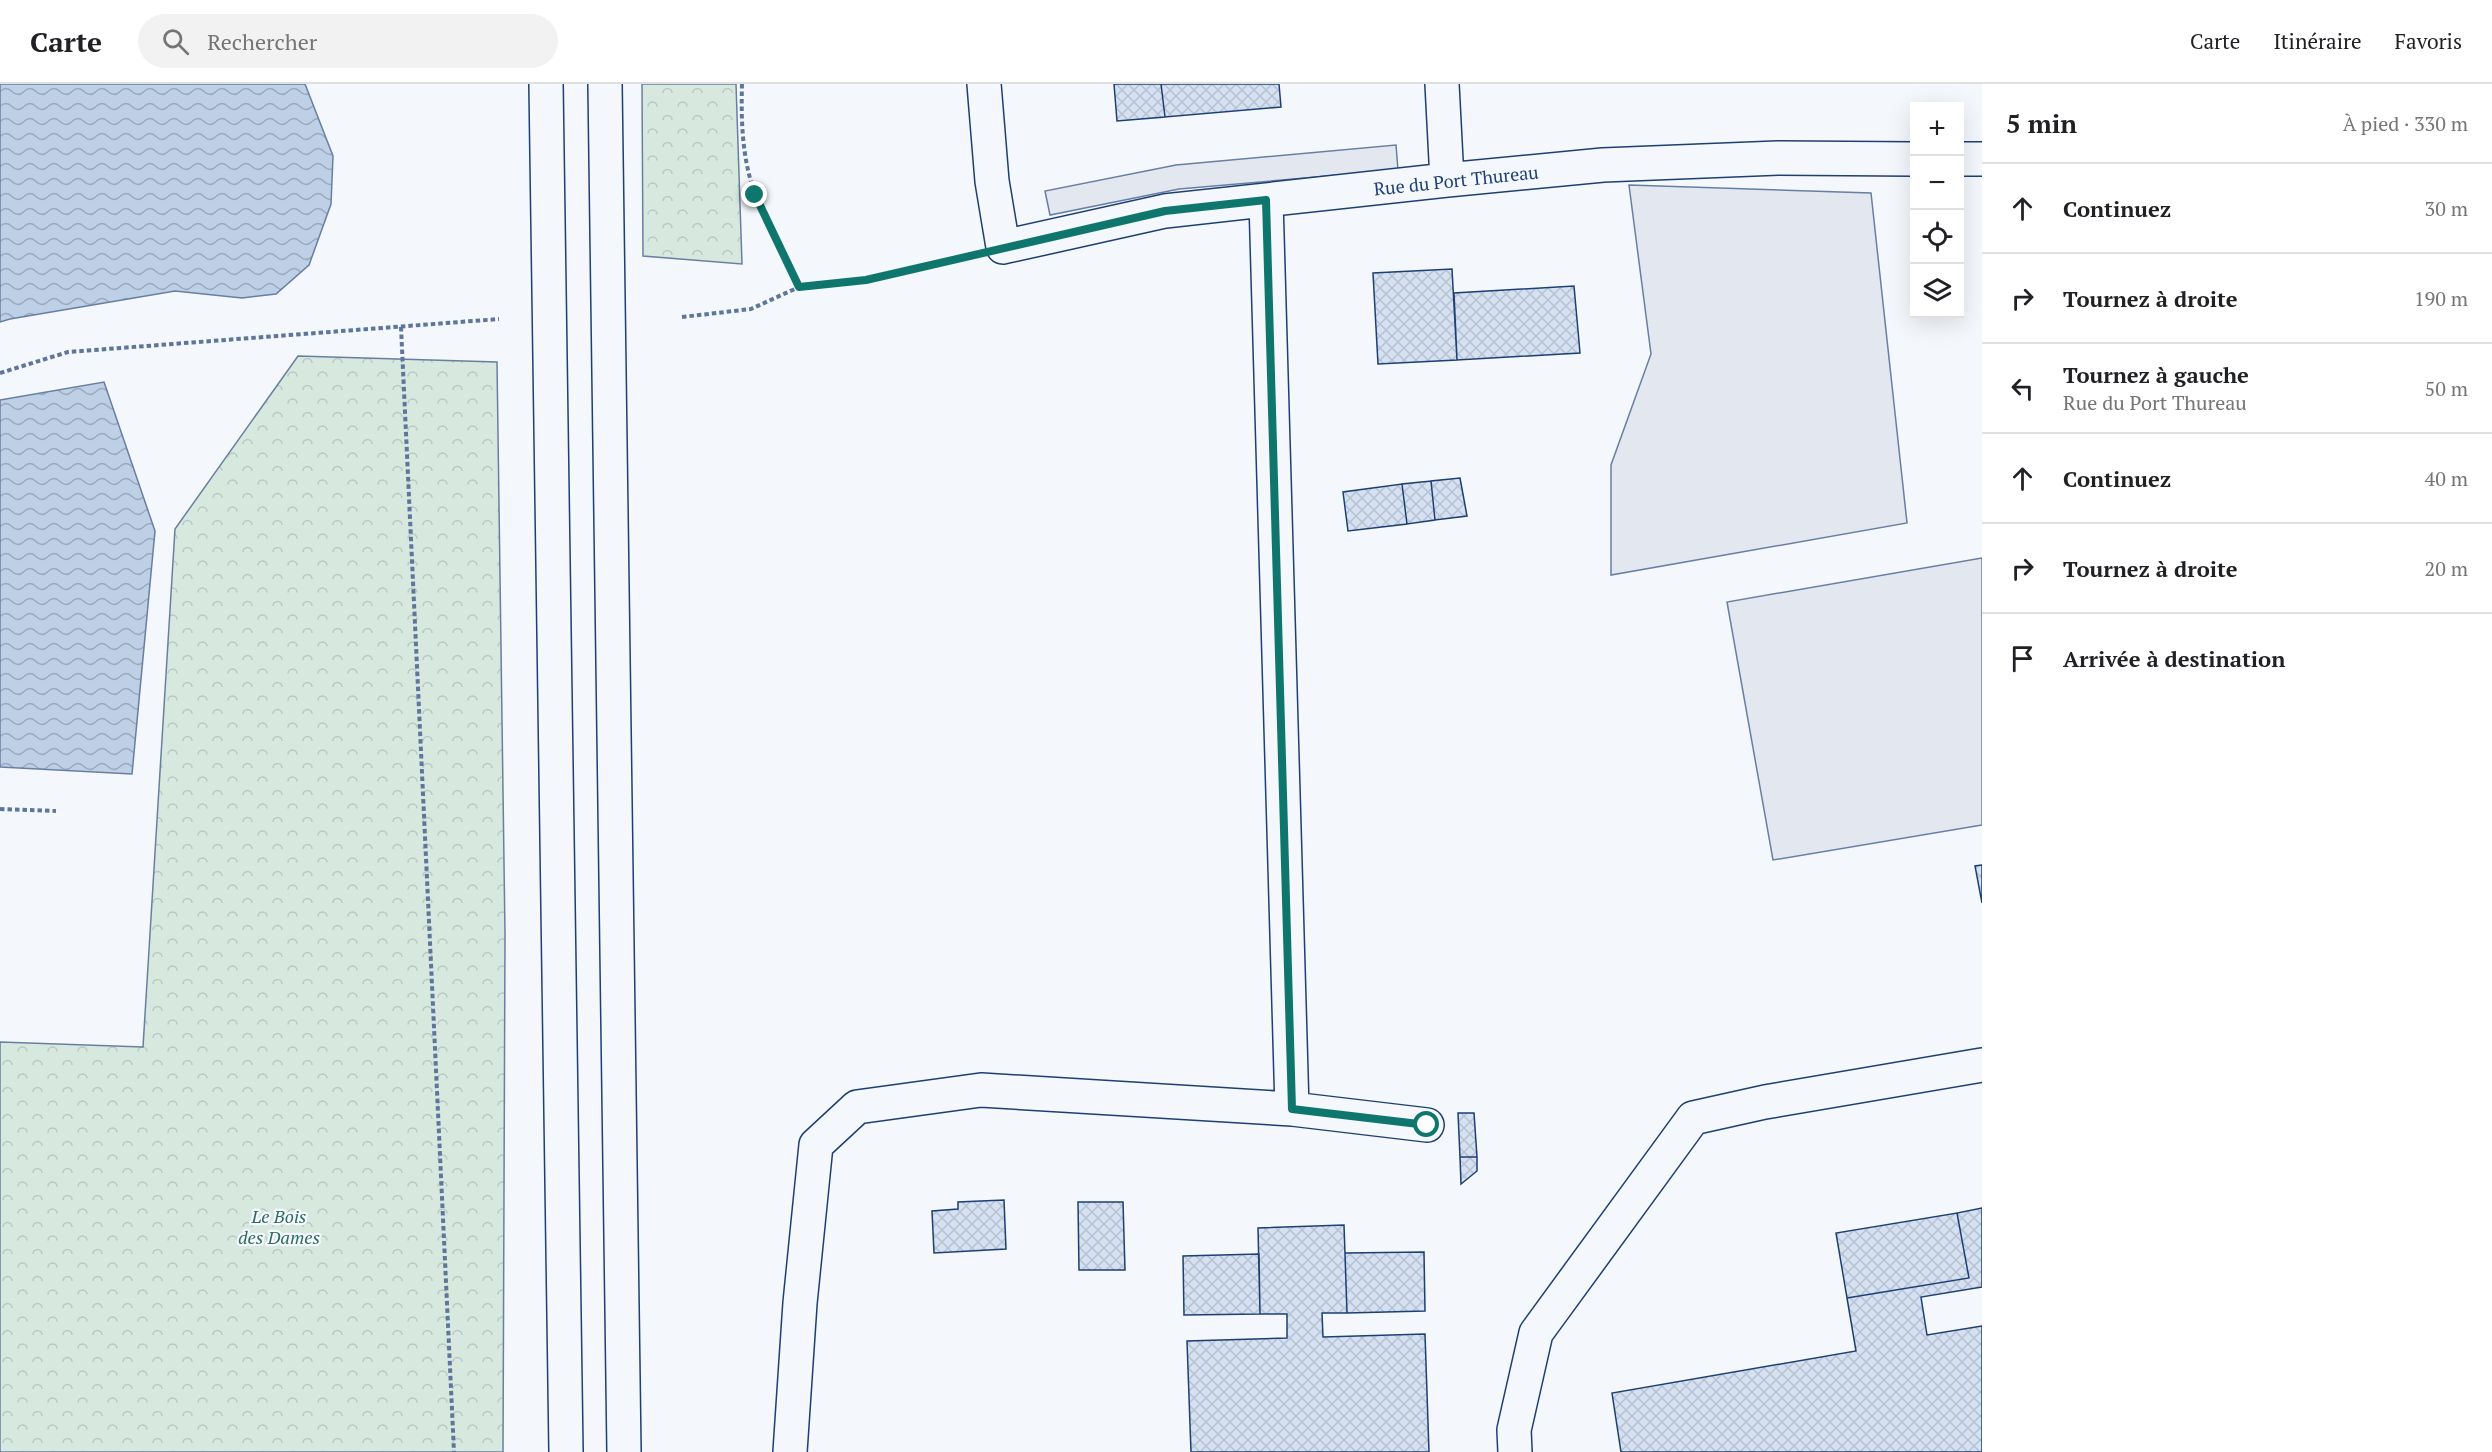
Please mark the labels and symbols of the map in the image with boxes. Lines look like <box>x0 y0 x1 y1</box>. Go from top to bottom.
street label: Rue du Port Thureau <box>1372 159 1540 201</box>
route end <box>741 181 767 207</box>
route start <box>1413 1111 1439 1137</box>
park label: Le Bois des Dames <box>238 1204 320 1249</box>

